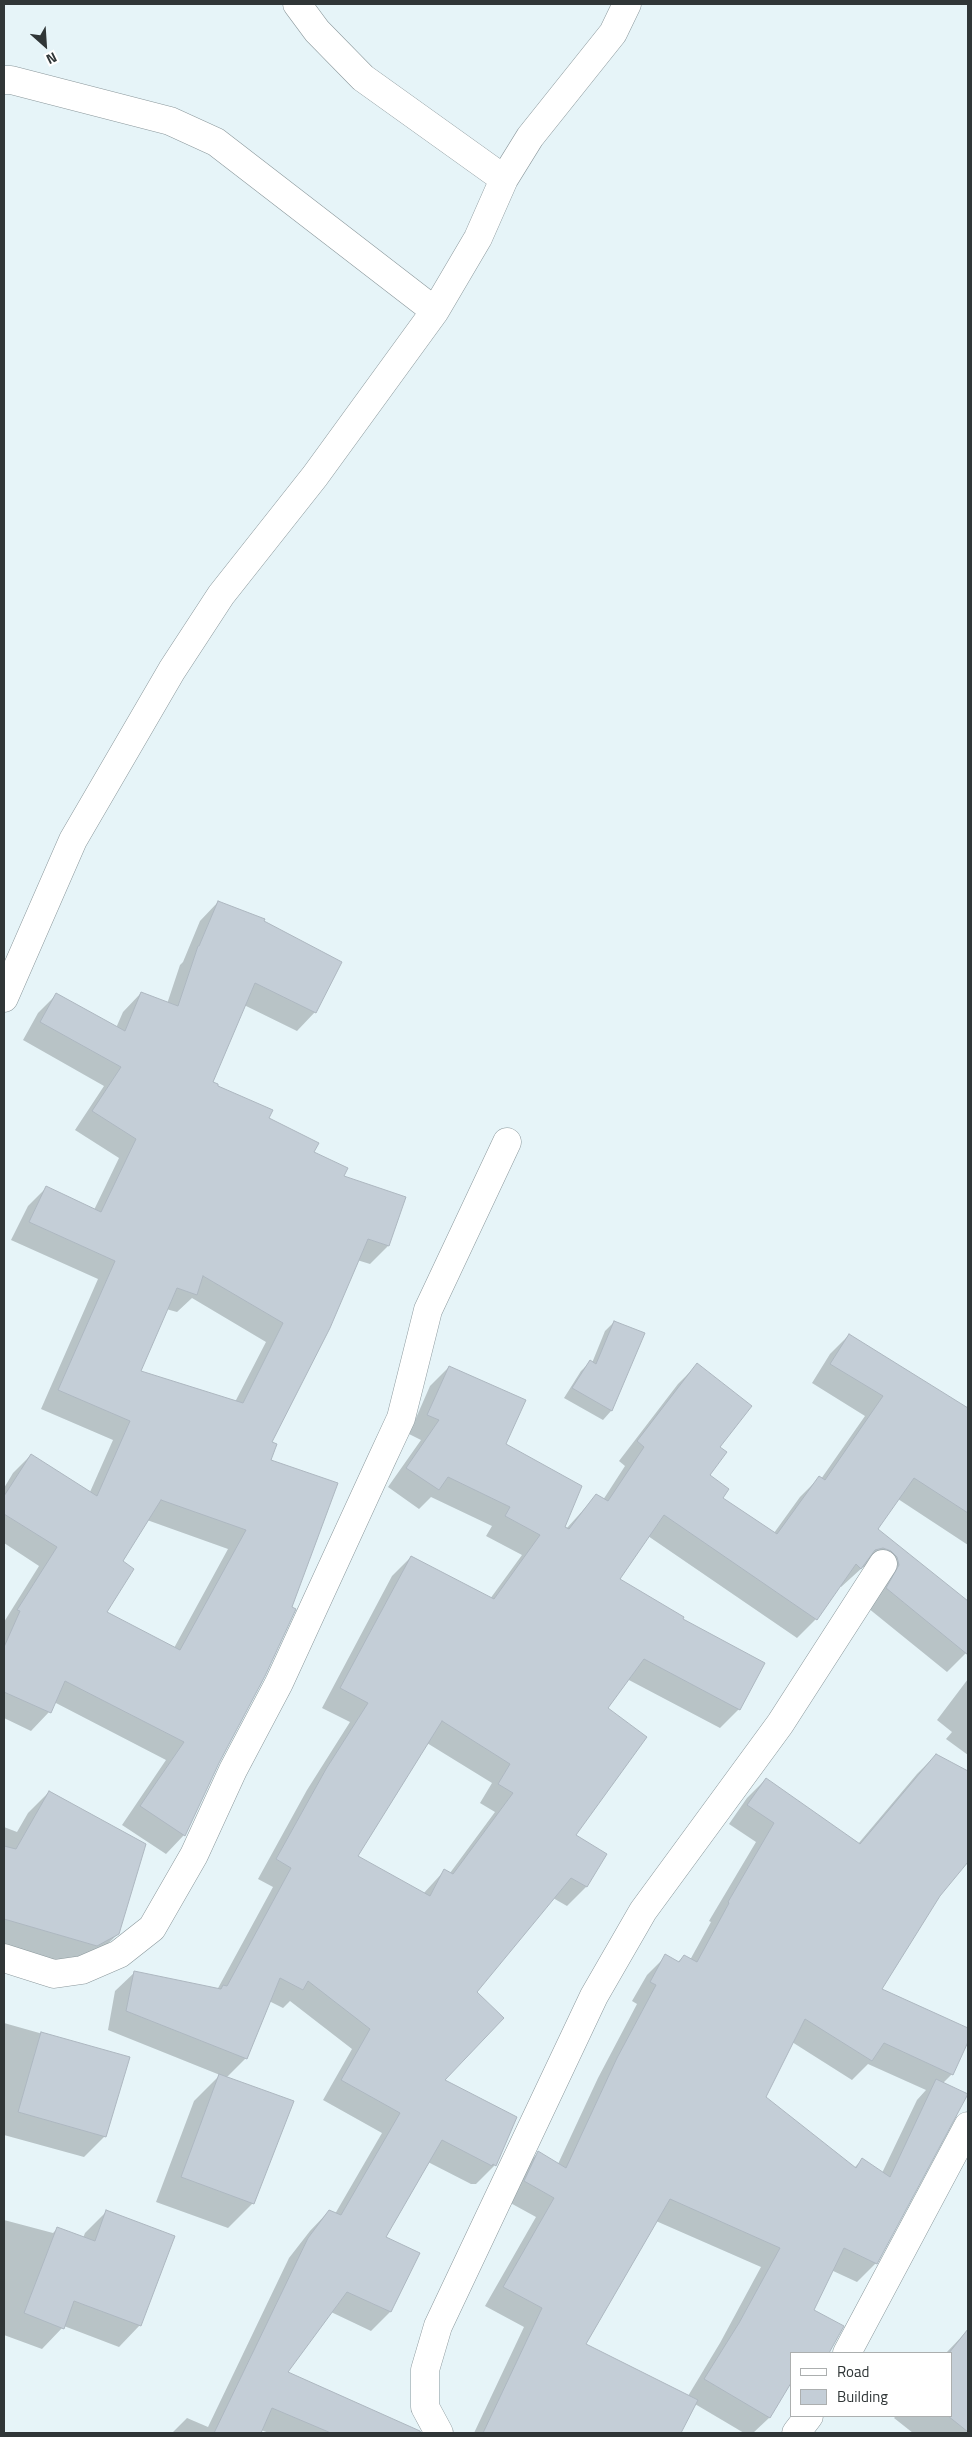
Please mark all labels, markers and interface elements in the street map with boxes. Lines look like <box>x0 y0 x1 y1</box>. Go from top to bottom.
north arrow <box>20 20 70 70</box>
text: N <box>43 47 61 70</box>
legend <box>790 2352 952 2417</box>
text: Road <box>837 2360 869 2383</box>
text: Building <box>837 2385 888 2408</box>

